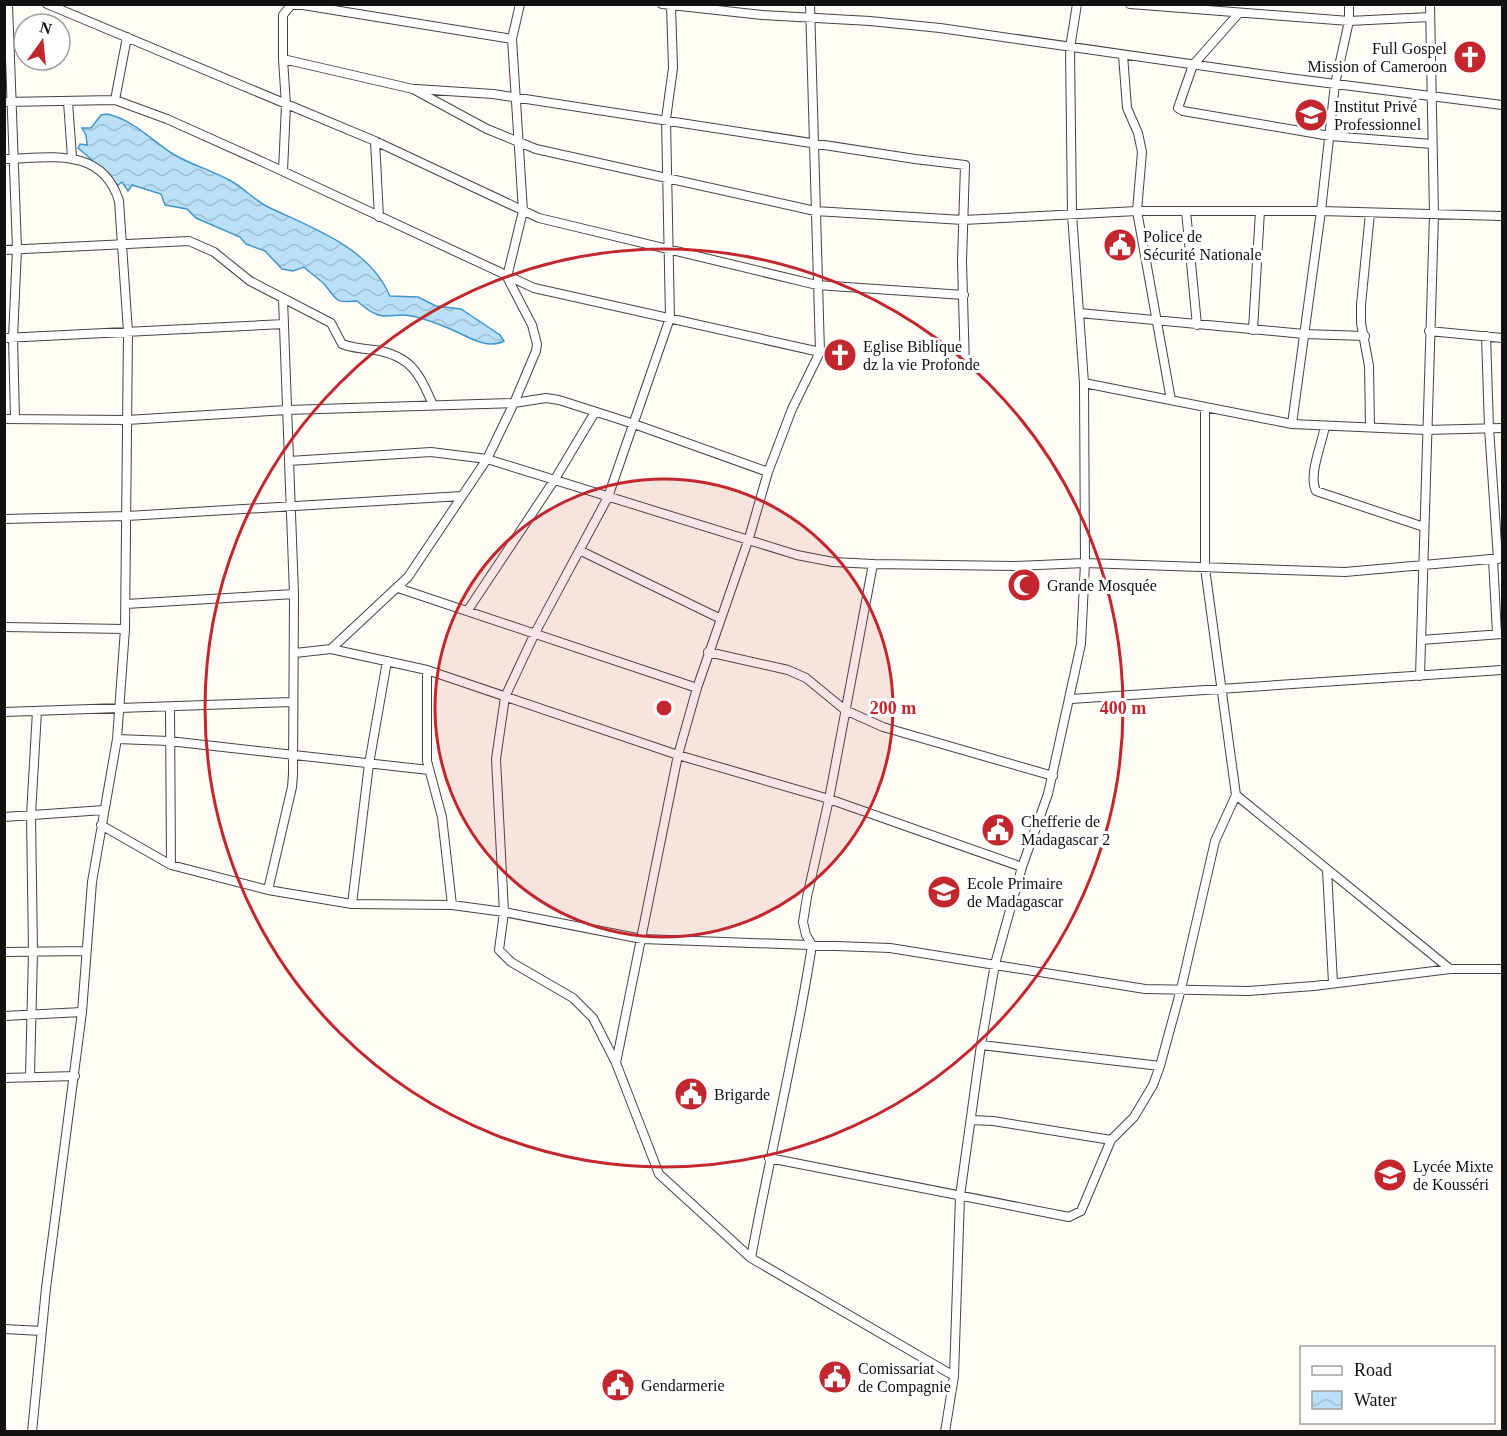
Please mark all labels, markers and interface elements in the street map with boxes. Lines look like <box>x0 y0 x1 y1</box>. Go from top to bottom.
north arrow <box>12 12 72 72</box>
text: N <box>38 18 54 38</box>
church icon: Full Gospel Mission of Cameroon <box>1452 39 1488 75</box>
place label: Full Gospel Mission of Cameroon <box>1307 40 1448 75</box>
school or university icon: Institut Privé Professionnel <box>1293 97 1329 133</box>
place label: Institut Privé Professionnel <box>1334 98 1422 133</box>
public building icon: Police de Sécurité Nationale <box>1102 227 1138 263</box>
place label: Police de Sécurité Nationale <box>1143 228 1262 263</box>
church icon: Eglise Biblique dz la vie Profonde <box>822 337 858 373</box>
place label: Eglise Biblique dz la vie Profonde <box>863 338 980 373</box>
mosque icon: Grande Mosquée <box>1006 567 1042 603</box>
place label: Grande Mosquée <box>1047 577 1157 595</box>
centre of rings <box>654 698 674 718</box>
text: 200 m <box>870 698 916 718</box>
text: 400 m <box>1100 698 1146 718</box>
public building icon: Chefferie de Madagascar 2 <box>980 812 1016 848</box>
place label: Chefferie de Madagascar 2 <box>1021 813 1110 849</box>
school or university icon: Ecole Primaire de Madagascar <box>926 874 962 910</box>
place label: Ecole Primaire de Madagascar <box>967 875 1064 911</box>
public building icon: Brigarde <box>673 1076 709 1112</box>
place label: Brigarde <box>714 1086 770 1104</box>
school or university icon: Lycée Mixte de Kousséri <box>1372 1157 1408 1193</box>
place label: Lycée Mixte de Kousséri <box>1413 1158 1493 1193</box>
legend <box>1300 1346 1495 1424</box>
public building icon: Comissariat de Compagnie <box>817 1359 853 1395</box>
place label: Comissariat de Compagnie <box>858 1360 951 1396</box>
text: Road <box>1354 1360 1392 1380</box>
public building icon: Gendarmerie <box>600 1367 636 1403</box>
place label: Gendarmerie <box>641 1377 725 1394</box>
text: Water <box>1354 1390 1397 1410</box>

